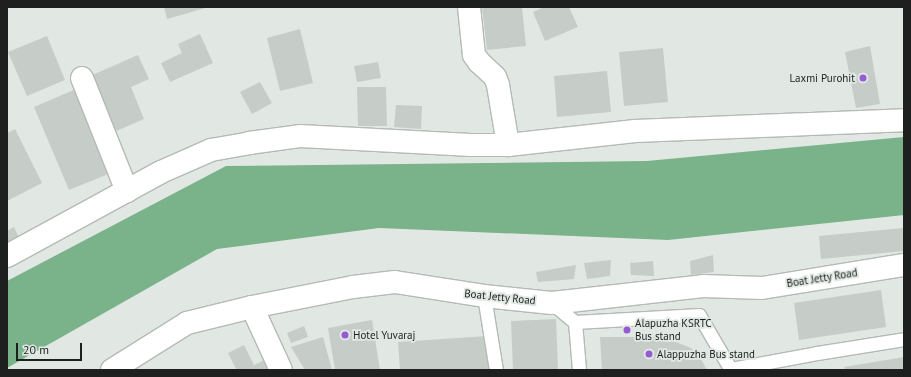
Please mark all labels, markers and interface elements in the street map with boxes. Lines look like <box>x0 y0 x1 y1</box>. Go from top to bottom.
place label: Laxmi Purohit <box>790 71 855 85</box>
marker: Laxmi Purohit <box>858 73 868 83</box>
street label: Boat Jetty Road <box>785 266 859 290</box>
street label: Boat Jetty Road <box>463 287 537 307</box>
place label: Alapuzha KSRTC Bus stand <box>635 317 712 343</box>
marker: Alapuzha KSRTC Bus stand <box>622 325 632 335</box>
place label: Hotel Yuvaraj <box>353 328 416 342</box>
marker: Hotel Yuvaraj <box>340 330 350 340</box>
scale bar <box>18 335 84 361</box>
text: 20 m <box>23 342 49 357</box>
place label: Alappuzha Bus stand <box>657 347 755 361</box>
marker: Alappuzha Bus stand <box>644 349 654 359</box>

